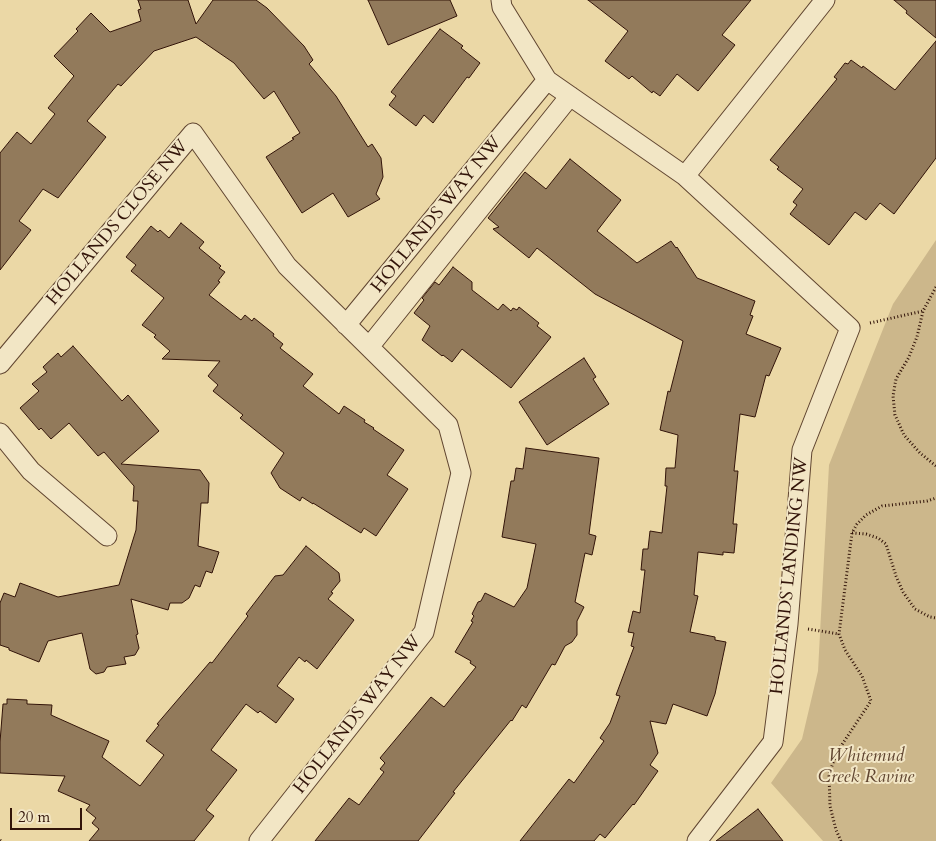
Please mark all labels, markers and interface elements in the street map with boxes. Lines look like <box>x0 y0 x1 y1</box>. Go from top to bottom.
street label: HOLLANDS WAY NW <box>367 132 507 298</box>
street label: HOLLANDS CLOSE NW <box>42 136 194 310</box>
street label: HOLLANDS LANDING NW <box>767 456 813 696</box>
street label: HOLLANDS WAY NW <box>289 631 427 799</box>
park label: Whitemud Creek Ravine <box>818 746 914 789</box>
scale bar <box>12 798 85 830</box>
text: 20 m <box>18 807 50 827</box>

